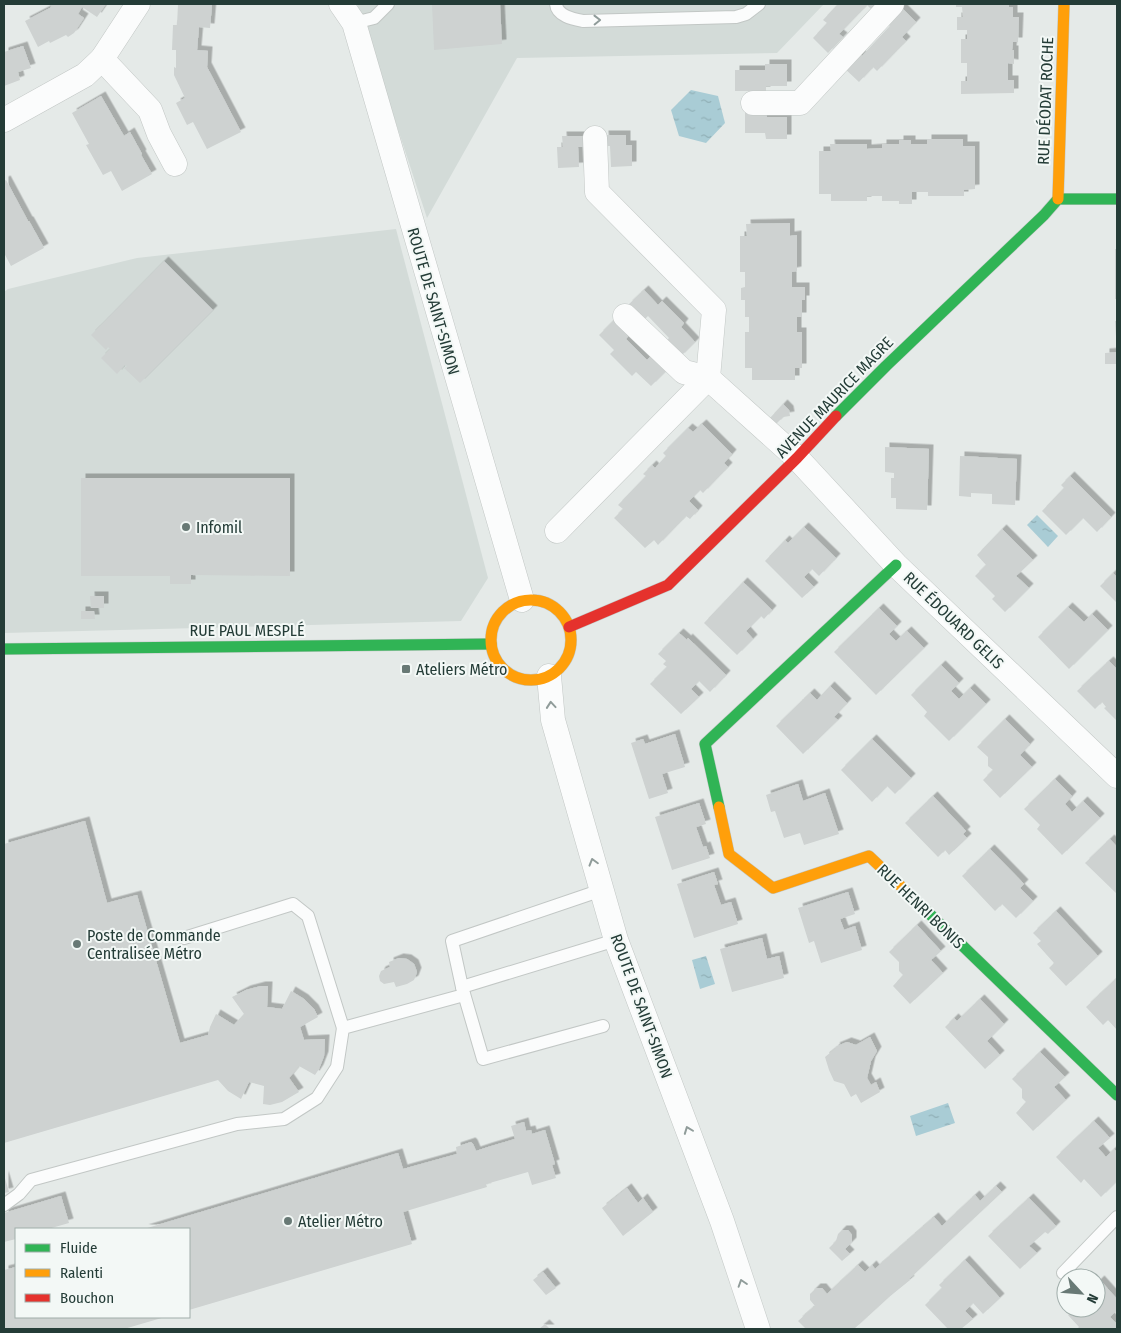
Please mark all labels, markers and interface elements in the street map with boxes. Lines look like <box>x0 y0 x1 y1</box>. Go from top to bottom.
one-way arrow <box>593 15 601 26</box>
street label: RUE DÉODAT ROCHE <box>1034 37 1057 165</box>
street label: ROUTE DE SAINT-SIMON <box>403 225 464 377</box>
street label: AVENUE MAURICE MAGRE <box>772 333 897 462</box>
place label: Infomil <box>196 518 242 537</box>
marker: Infomil <box>180 521 192 533</box>
street label: RUE ÉDOUARD GELIS <box>900 568 1008 673</box>
street label: RUE PAUL MESPLÉ <box>190 621 304 640</box>
place label: Ateliers Métro <box>416 660 508 679</box>
marker: Ateliers Métro <box>400 663 412 675</box>
one-way arrow <box>546 700 557 708</box>
one-way arrow <box>588 858 598 866</box>
street label: RUE HENRI BONIS <box>873 860 968 953</box>
place label: Poste de Commande Centralisée Métro <box>87 926 221 963</box>
street label: ROUTE DE SAINT-SIMON <box>607 931 677 1081</box>
marker: Poste de Commande Centralisée Métro <box>71 938 83 950</box>
one-way arrow <box>684 1126 694 1135</box>
place label: Atelier Métro <box>298 1212 383 1231</box>
marker: Atelier Métro <box>282 1215 294 1227</box>
legend <box>15 1228 190 1318</box>
text: Fluide <box>60 1239 97 1257</box>
text: Ralenti <box>60 1264 103 1282</box>
north arrow <box>1056 1268 1106 1318</box>
one-way arrow <box>738 1279 748 1288</box>
text: Bouchon <box>60 1289 114 1307</box>
text: N <box>1083 1291 1102 1306</box>

